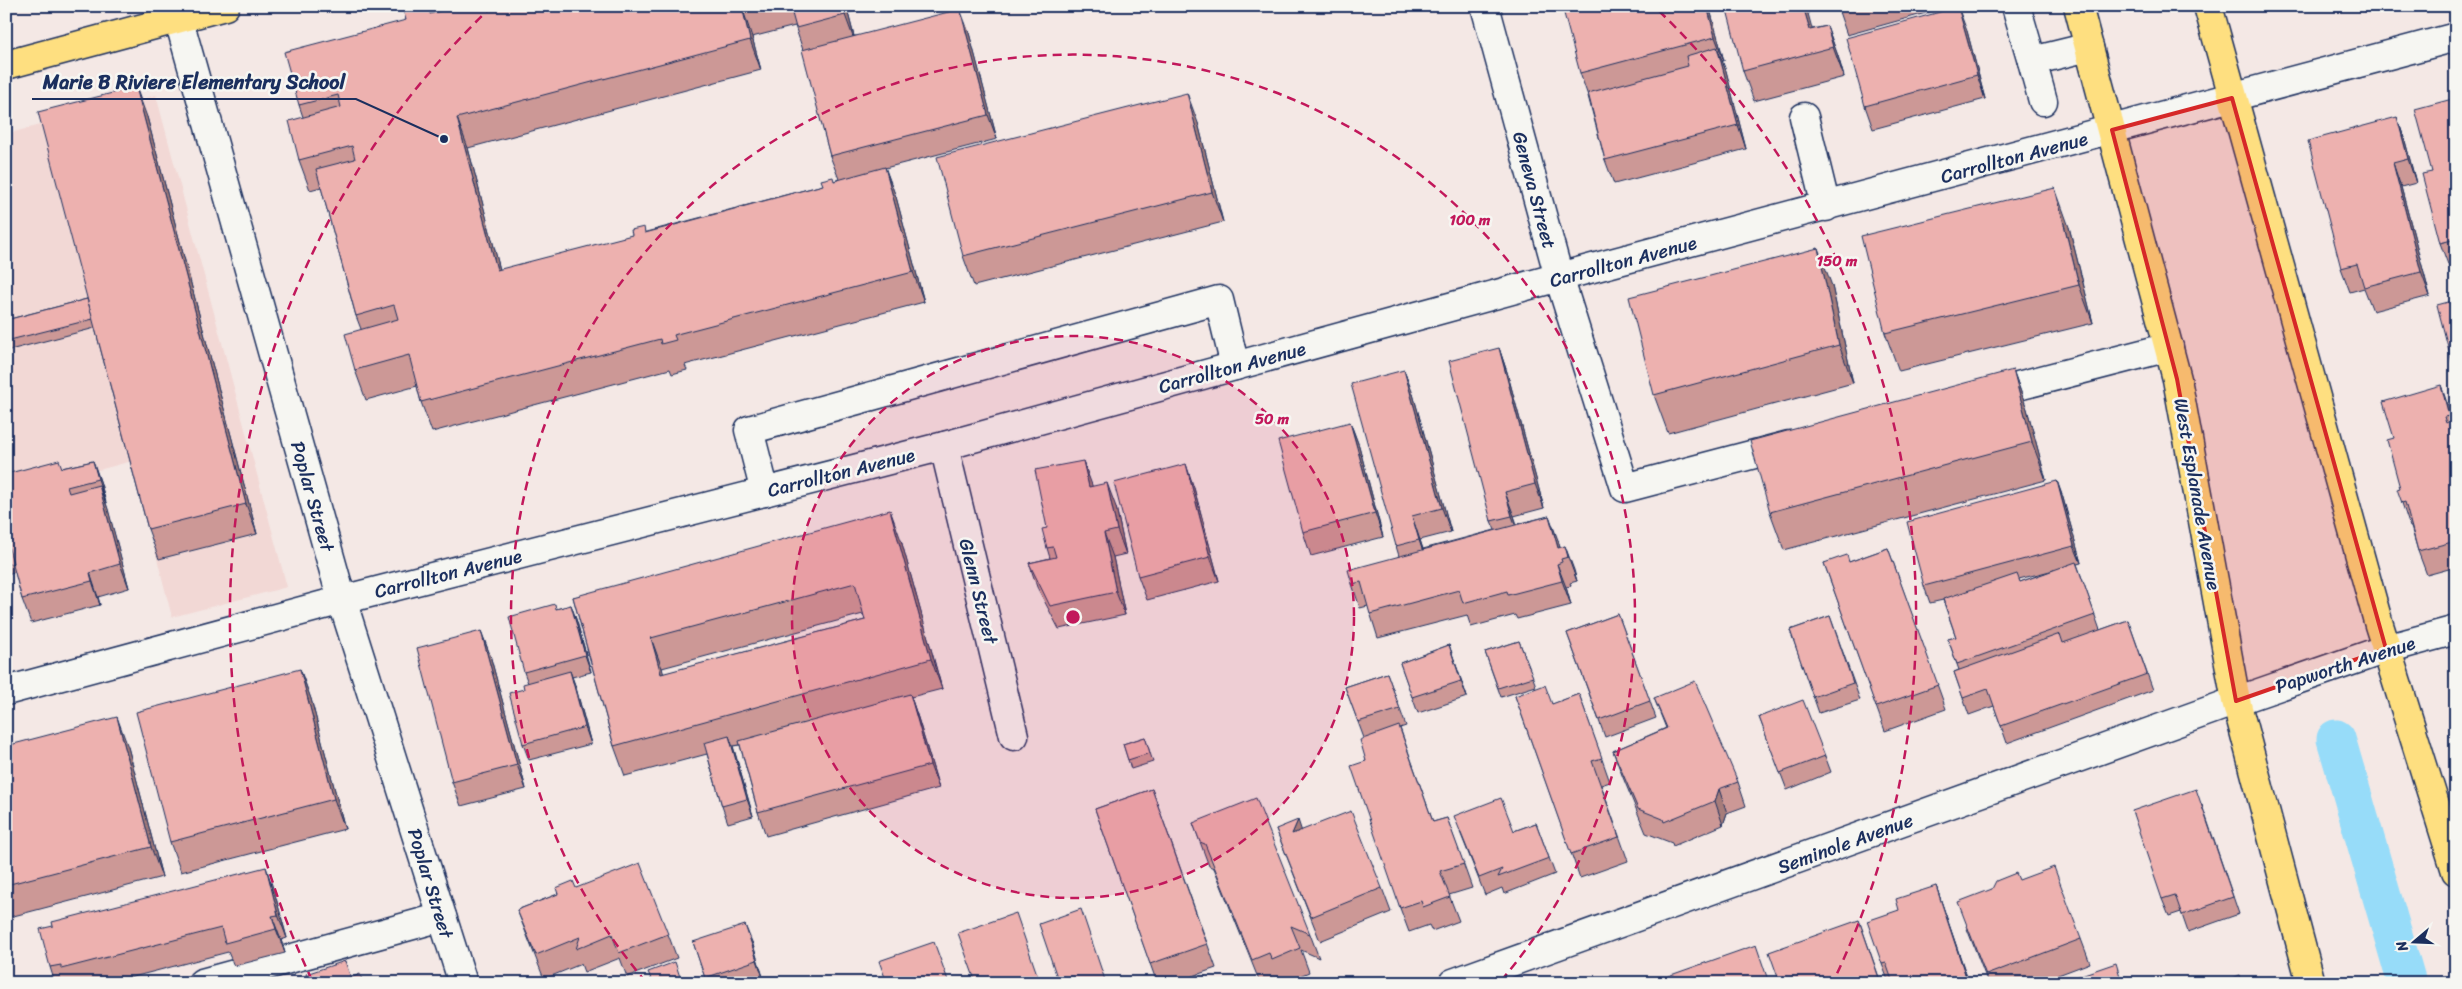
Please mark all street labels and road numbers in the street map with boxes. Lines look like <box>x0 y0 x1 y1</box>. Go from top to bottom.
street label: Carrollton Avenue <box>1937 122 2091 193</box>
street label: Geneva Street <box>1503 128 1566 252</box>
street label: Carrollton Avenue <box>1546 226 1700 297</box>
street label: Carrollton Avenue <box>1155 332 1309 403</box>
street label: West Esplanade Avenue <box>2164 395 2231 593</box>
street label: Poplar Street <box>281 437 344 557</box>
street label: Carrollton Avenue <box>764 438 918 507</box>
street label: Glenn Street <box>949 535 1008 649</box>
street label: Carrollton Avenue <box>371 539 525 608</box>
street label: Papworth Avenue <box>2271 626 2419 703</box>
street label: Seminole Avenue <box>1773 804 1918 883</box>
street label: Poplar Street <box>398 824 463 944</box>

